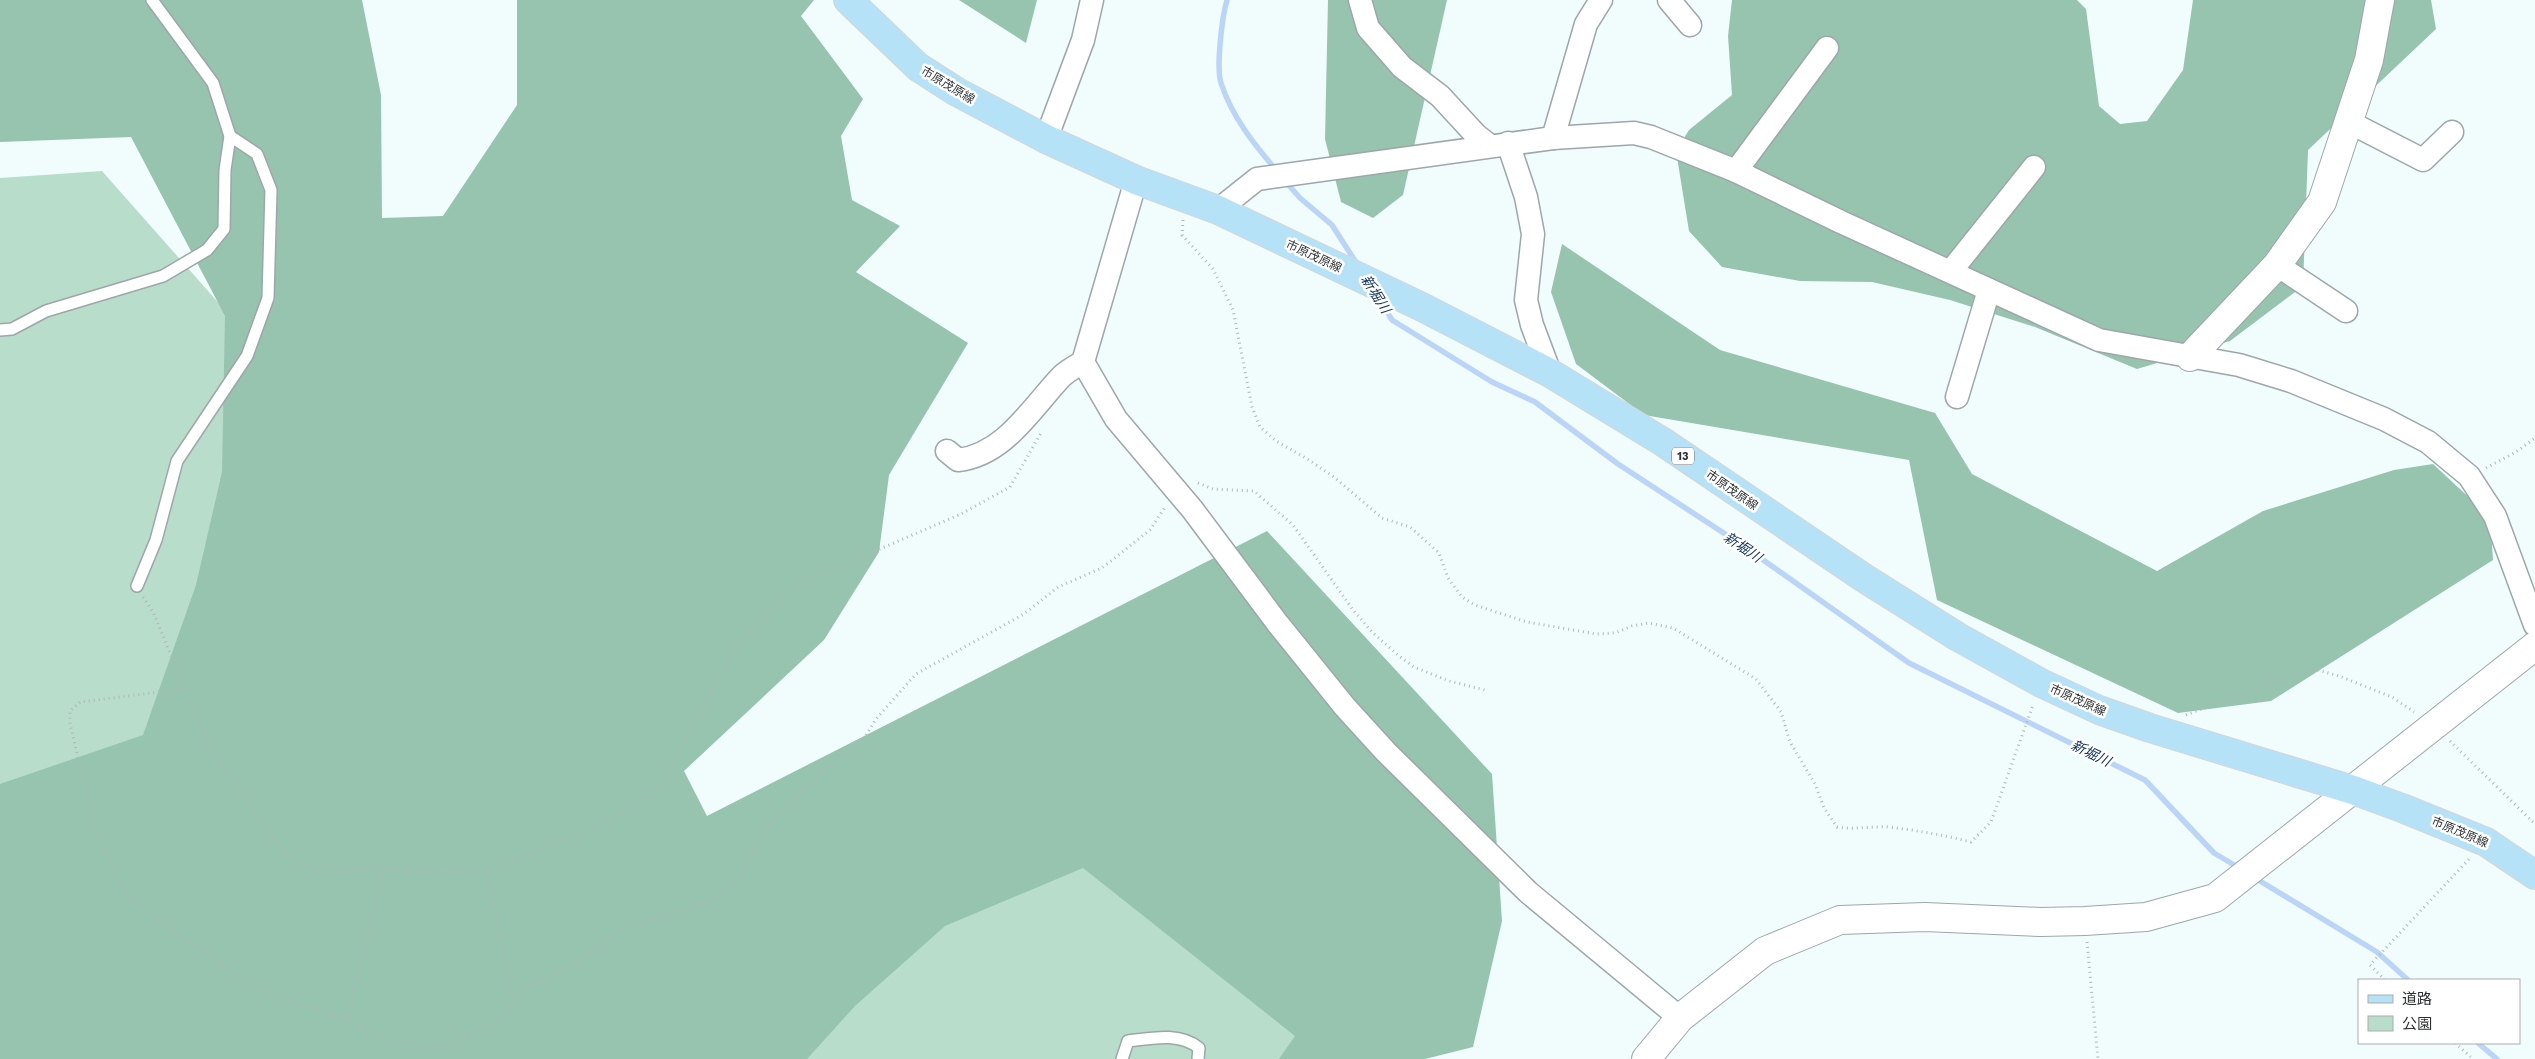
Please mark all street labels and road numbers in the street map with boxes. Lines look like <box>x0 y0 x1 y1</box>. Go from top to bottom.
street label: 市原茂原線 <box>919 64 977 106</box>
street label: 市原茂原線 <box>1284 237 1344 275</box>
road number: 13 <box>1672 448 1694 464</box>
street label: 市原茂原線 <box>1703 467 1761 513</box>
street label: 市原茂原線 <box>2048 681 2108 719</box>
street label: 市原茂原線 <box>2430 814 2490 850</box>

